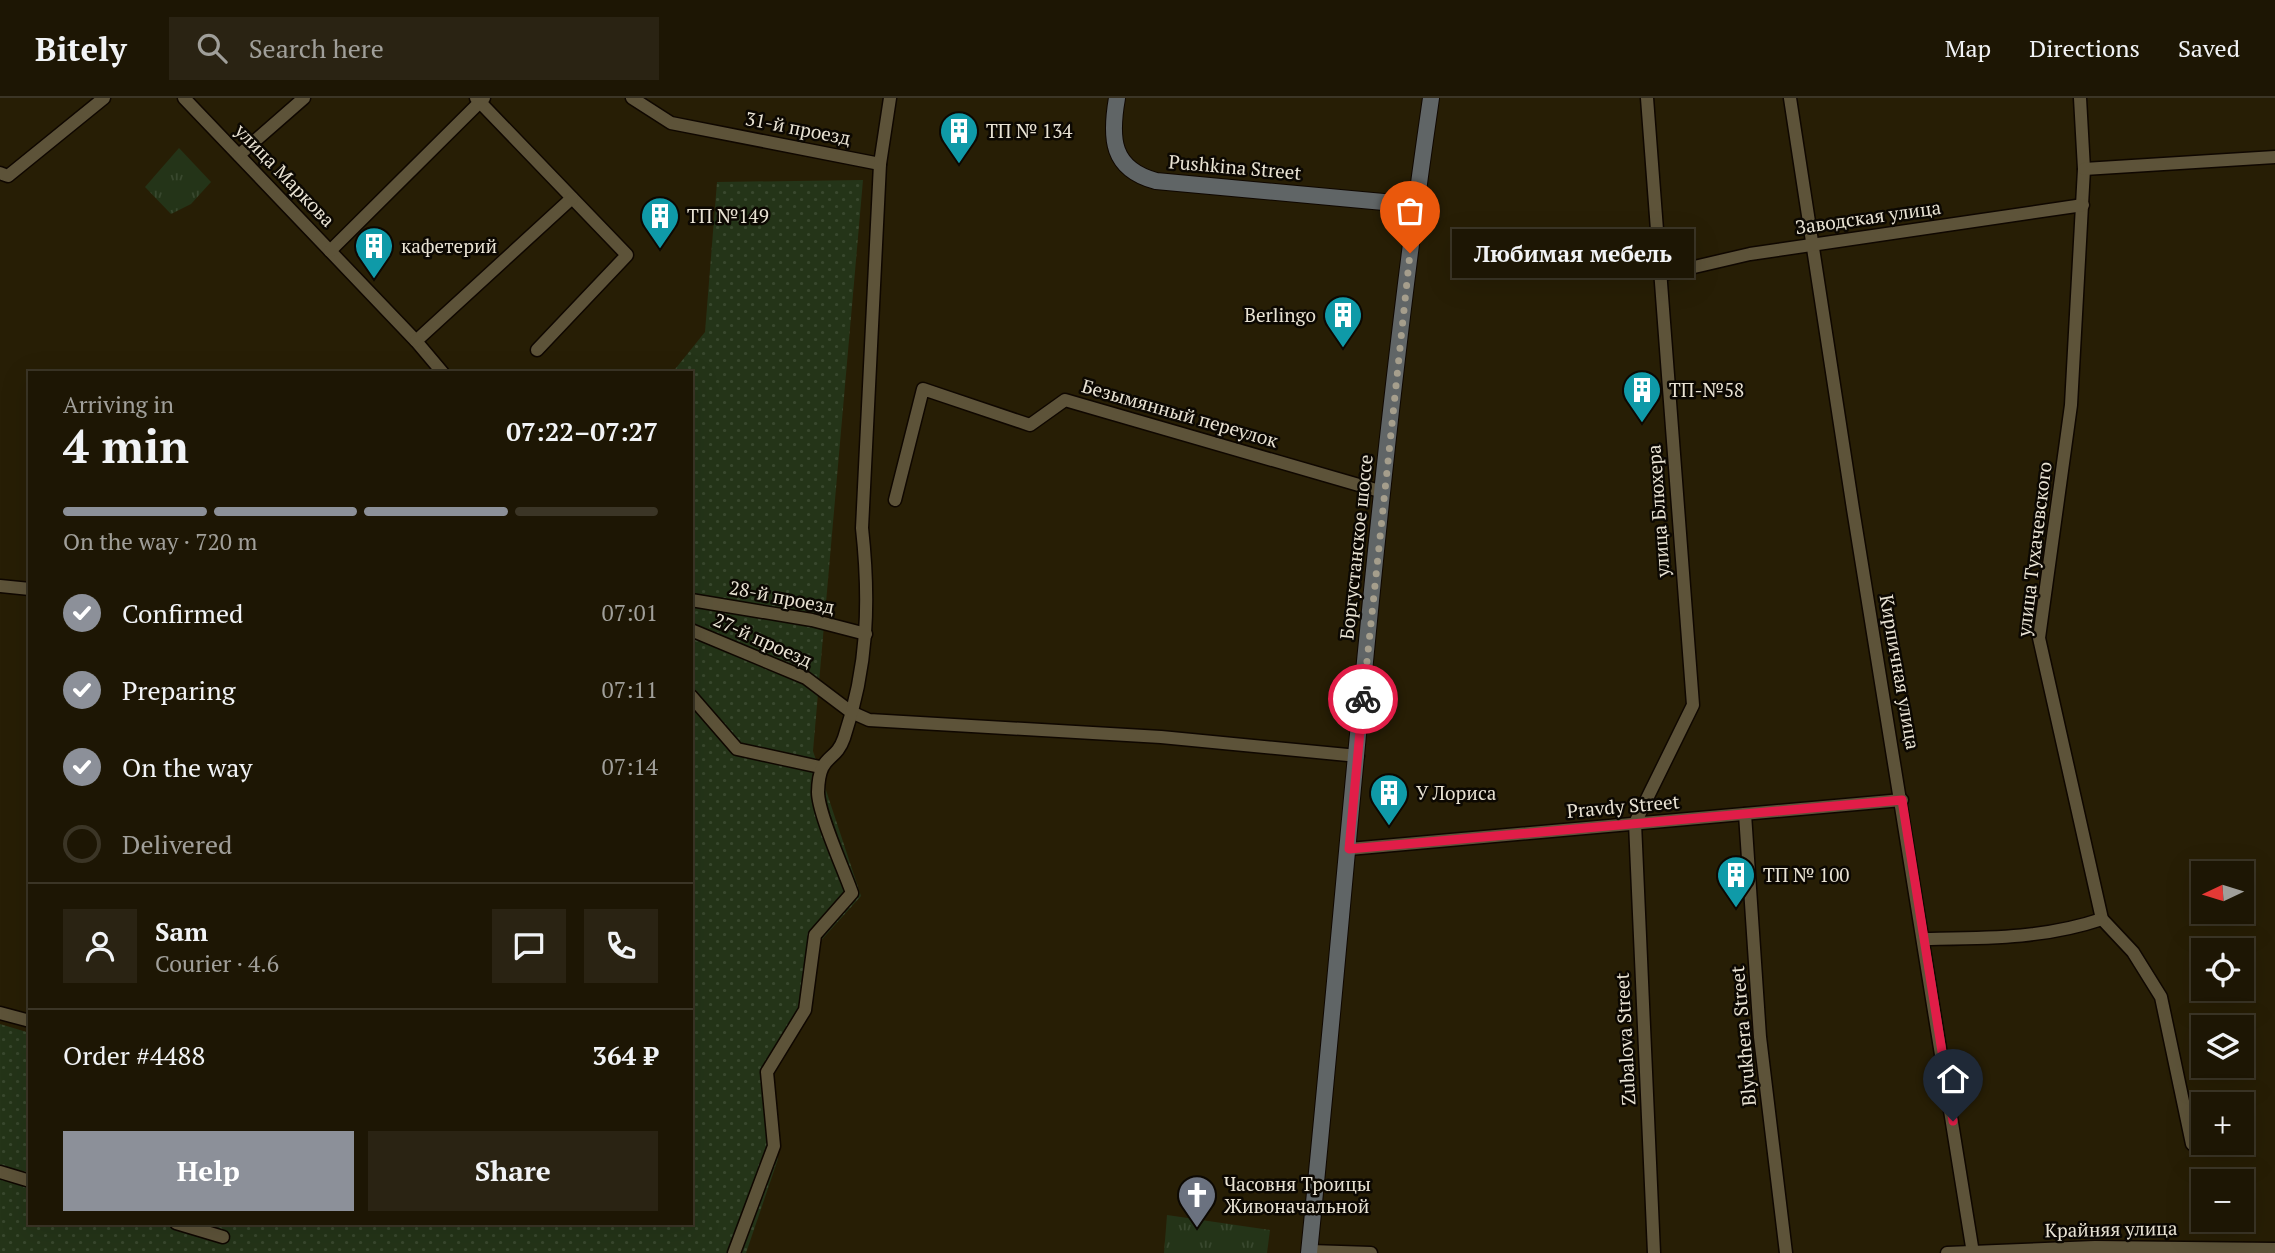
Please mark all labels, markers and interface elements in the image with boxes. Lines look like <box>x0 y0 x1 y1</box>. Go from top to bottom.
search box <box>169 17 659 80</box>
text: Bitely <box>35 27 127 70</box>
icon: search <box>193 29 231 67</box>
text: Search here <box>249 31 384 65</box>
text: Map <box>1945 32 1991 64</box>
text: Directions <box>2029 32 2140 64</box>
text: Saved <box>2178 32 2240 64</box>
street label: 31-й проезд <box>743 105 853 150</box>
building icon: ТП № 134 <box>938 110 980 165</box>
street label: улица Маркова <box>229 117 341 232</box>
place label: ТП № 134 <box>986 118 1073 143</box>
street label: Pushkina Street <box>1168 148 1303 185</box>
pin <box>1380 181 1440 253</box>
icon: bag <box>1391 192 1429 230</box>
street label: Заводская улица <box>1793 194 1943 239</box>
building icon: ТП №149 <box>639 195 681 250</box>
place label: ТП №149 <box>687 203 769 228</box>
building icon: кафетерий <box>353 225 395 280</box>
callout: Любимая мебель <box>1452 228 1694 278</box>
place label: кафетерий <box>401 233 497 258</box>
text: Любимая мебель <box>1474 238 1672 269</box>
building icon: Berlingo <box>1322 294 1364 349</box>
place label: Berlingo <box>1244 302 1316 327</box>
building icon: ТП-№58 <box>1621 369 1663 424</box>
street label: Безымянный переулок <box>1079 372 1282 453</box>
place label: ТП-№58 <box>1669 377 1744 402</box>
text: Arriving in <box>63 389 174 420</box>
text: 07:22–07:27 <box>506 414 658 448</box>
text: 4 min <box>63 415 189 476</box>
street label: улица Блюхера <box>1640 443 1675 579</box>
street label: Боргустанское шоссе <box>1333 453 1378 641</box>
street label: улица Тухачевского <box>2010 460 2057 639</box>
text: On the way · 720 m <box>63 526 257 557</box>
street label: 28-й проезд <box>727 574 837 619</box>
street label: Кирпичная улица <box>1875 593 1926 752</box>
icon: check <box>63 594 101 632</box>
text: Confirmed <box>122 596 243 630</box>
text: 07:01 <box>601 597 658 628</box>
street label: 27-й проезд <box>710 607 817 673</box>
courier <box>1328 664 1398 734</box>
icon: check <box>63 671 101 709</box>
text: Preparing <box>122 673 235 707</box>
text: 07:11 <box>601 674 658 705</box>
icon: bike <box>1344 680 1382 718</box>
icon: check <box>63 748 101 786</box>
text: On the way <box>122 750 253 784</box>
text: 07:14 <box>601 751 658 782</box>
building icon: У Лориса <box>1368 772 1410 827</box>
place label: У Лориса <box>1416 780 1497 805</box>
street label: Pravdy Street <box>1565 788 1680 823</box>
text: Delivered <box>122 827 232 861</box>
building icon: ТП № 100 <box>1715 854 1757 909</box>
north arrow <box>2191 861 2254 924</box>
map controls <box>2191 861 2254 1232</box>
place label: ТП № 100 <box>1763 862 1849 887</box>
button: person <box>63 909 137 983</box>
button: chat <box>492 909 566 983</box>
button: phone <box>584 909 658 983</box>
text: Sam <box>155 914 208 948</box>
button: locate <box>2191 938 2254 1001</box>
text: Courier · 4.6 <box>155 948 279 979</box>
street label: Blyukhera Street <box>1724 965 1761 1107</box>
street label: Zubalova Street <box>1609 972 1640 1106</box>
button: layers <box>2191 1015 2254 1078</box>
text: Order #4488 <box>63 1038 205 1072</box>
text: 364 ₽ <box>592 1038 658 1072</box>
pin <box>1923 1049 1983 1121</box>
icon: home <box>1934 1060 1972 1098</box>
button: + <box>2191 1092 2254 1155</box>
button: Help <box>63 1131 354 1211</box>
button: Share <box>368 1131 658 1211</box>
button: − <box>2191 1169 2254 1232</box>
place label: Часовня Троицы Живоначальной <box>1224 1171 1371 1218</box>
church icon: Часовня Троицы Живоначальной <box>1176 1174 1218 1229</box>
street label: Крайняя улица <box>2044 1215 2178 1242</box>

